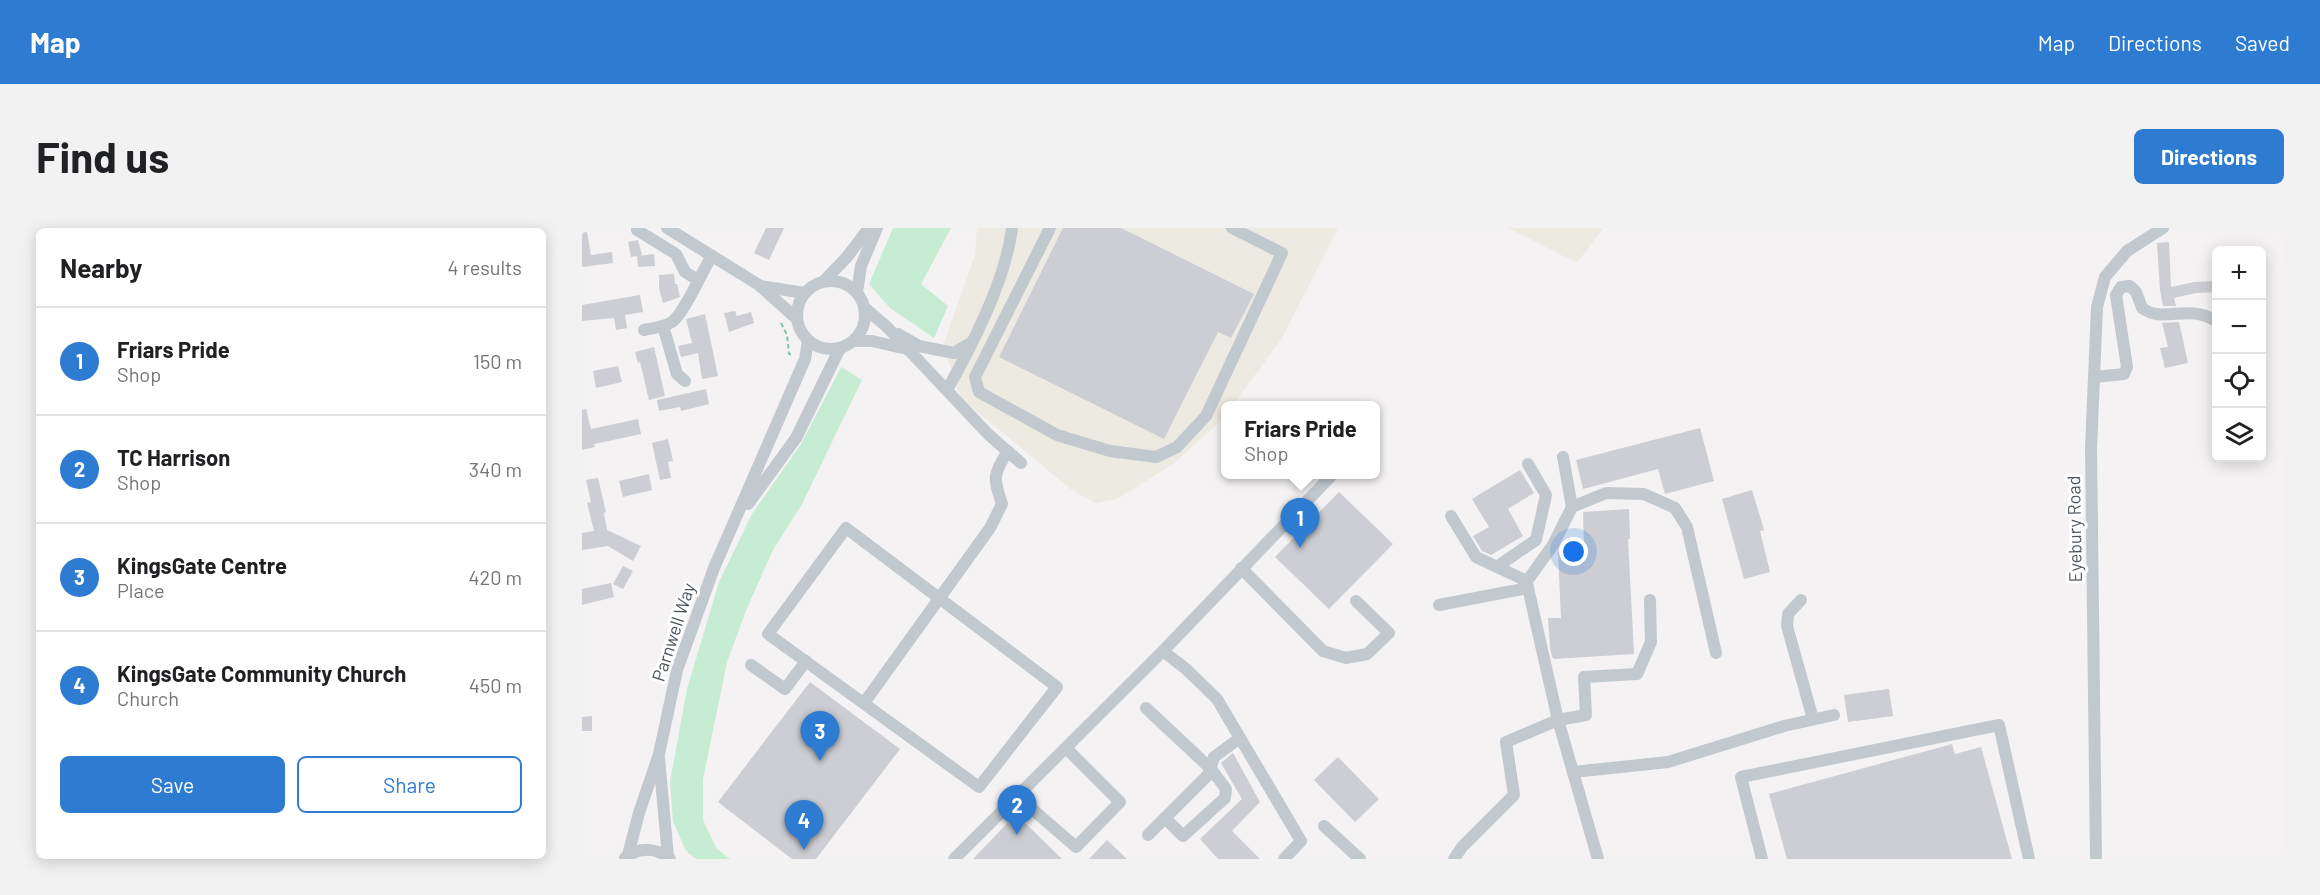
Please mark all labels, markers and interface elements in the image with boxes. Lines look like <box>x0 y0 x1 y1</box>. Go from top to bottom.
text: Map <box>30 25 81 59</box>
text: Map <box>2038 30 2075 55</box>
text: Directions <box>2108 30 2202 55</box>
text: Saved <box>2235 30 2290 55</box>
button: Directions <box>2134 129 2284 184</box>
text: Find us <box>36 131 169 181</box>
map controls <box>2212 246 2266 462</box>
button: + <box>2212 246 2266 300</box>
text: Nearby <box>60 252 142 283</box>
text: 4 results <box>447 255 522 279</box>
button: − <box>2212 300 2266 354</box>
text: Friars Pride <box>117 336 230 362</box>
text: 1 <box>76 349 83 373</box>
text: 150 m <box>473 349 522 373</box>
button: locate <box>2212 354 2266 408</box>
text: Shop <box>117 362 161 386</box>
popup <box>1221 401 1380 479</box>
button: layers <box>2212 408 2266 462</box>
text: Friars Pride <box>1244 415 1357 441</box>
text: Shop <box>1244 441 1288 465</box>
text: TC Harrison <box>117 444 230 470</box>
text: 2 <box>74 457 85 481</box>
text: 340 m <box>469 457 522 481</box>
text: Shop <box>117 470 161 494</box>
street label: Eyebury Road <box>2062 475 2086 583</box>
pin: 1 <box>1280 498 1320 548</box>
your location <box>1559 537 1588 566</box>
text: KingsGate Centre <box>117 552 287 578</box>
text: 3 <box>74 565 85 589</box>
text: 420 m <box>468 565 522 589</box>
text: Place <box>117 578 165 602</box>
street label: Parnwell Way <box>647 580 699 684</box>
text: KingsGate Community Church <box>117 660 406 686</box>
text: 4 <box>73 673 86 697</box>
text: 450 m <box>469 673 522 697</box>
text: Church <box>117 686 179 710</box>
pin: 3 <box>800 712 840 761</box>
button: Save <box>60 756 285 813</box>
button: Share <box>297 756 522 813</box>
pin: 2 <box>998 786 1036 835</box>
pin: 4 <box>784 800 824 850</box>

